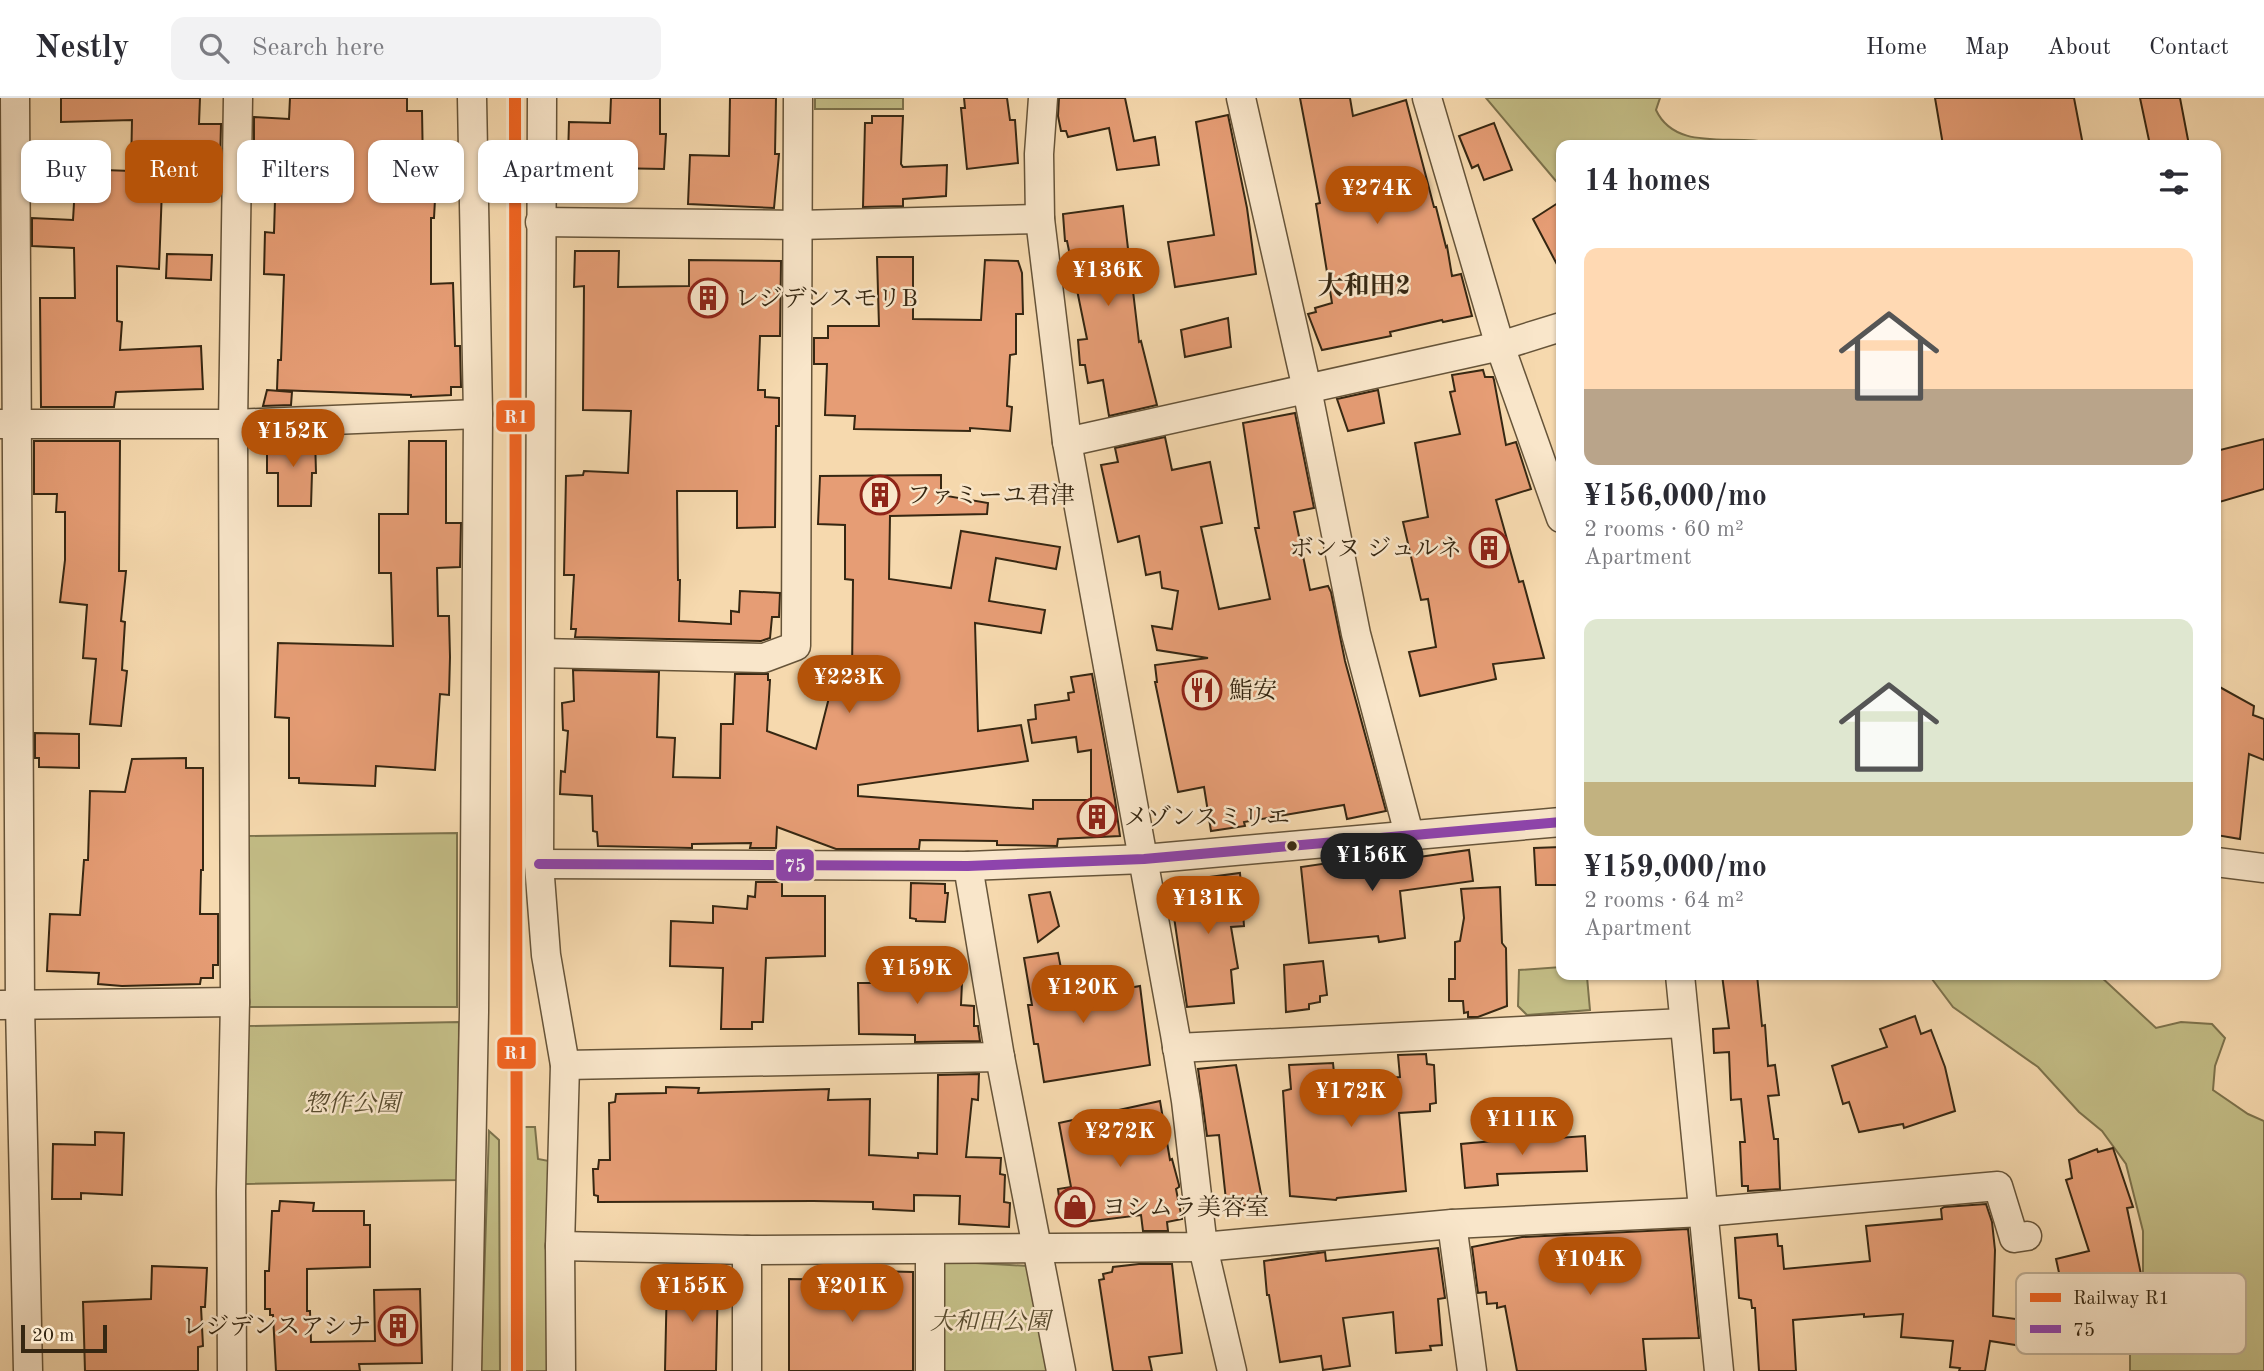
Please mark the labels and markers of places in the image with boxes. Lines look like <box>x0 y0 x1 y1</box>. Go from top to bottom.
pin: ¥274K <box>1328 166 1426 226</box>
pin: ¥136K <box>1059 248 1157 308</box>
building icon: レジデンスモリB <box>687 277 729 319</box>
place label: レジデンスモリB <box>735 286 918 312</box>
pin: ¥152K <box>244 410 342 469</box>
building icon: ファミーユ君津 <box>859 474 901 516</box>
place label: ファミーユ君津 <box>907 483 1075 509</box>
building icon: ボンヌ ジュルネ <box>1468 527 1510 569</box>
place label: ボンヌ ジュルネ <box>1289 536 1462 562</box>
pin: ¥223K <box>800 656 898 715</box>
restaurant icon: 鮨安 <box>1181 669 1223 711</box>
place label: 鮨安 <box>1229 677 1277 704</box>
building icon: メゾンスミリエ <box>1076 796 1118 838</box>
place label: メゾンスミリエ <box>1124 804 1290 831</box>
pin: ¥156K <box>1323 834 1421 893</box>
unlabelled marker <box>1285 839 1299 853</box>
pin: ¥131K <box>1159 876 1257 936</box>
pin: ¥159K <box>868 946 966 1006</box>
pin: ¥120K <box>1034 965 1132 1025</box>
pin: ¥172K <box>1302 1070 1400 1129</box>
pin: ¥111K <box>1473 1098 1571 1157</box>
pin: ¥272K <box>1071 1110 1169 1169</box>
shop icon: ヨシムラ美容室 <box>1054 1186 1096 1228</box>
place label: ヨシムラ美容室 <box>1102 1194 1269 1221</box>
pin: ¥104K <box>1541 1238 1639 1297</box>
pin: ¥155K <box>643 1264 741 1324</box>
pin: ¥201K <box>803 1264 901 1324</box>
building icon: レジデンスアシナ <box>377 1305 419 1347</box>
place label: レジデンスアシナ <box>182 1314 371 1340</box>

